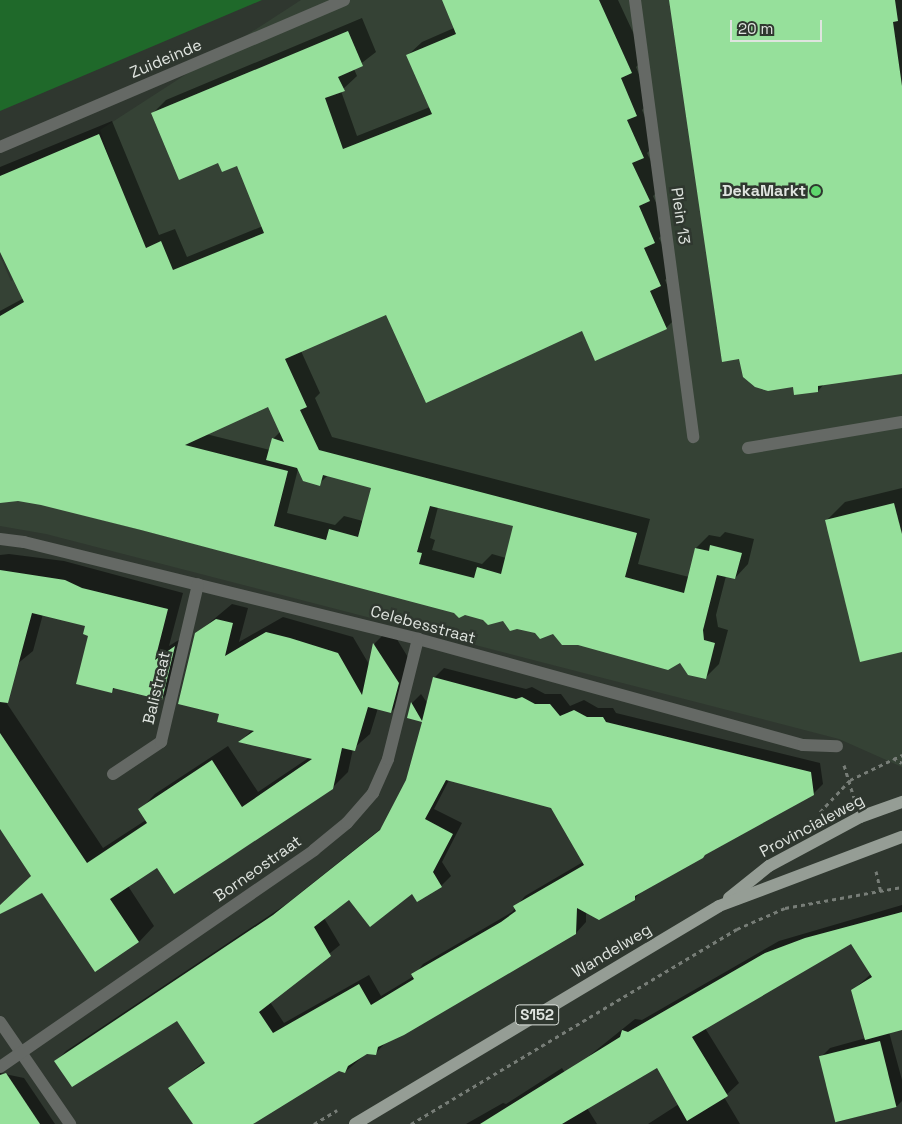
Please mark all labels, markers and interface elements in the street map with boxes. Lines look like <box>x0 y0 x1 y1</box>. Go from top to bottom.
scale bar <box>732 10 824 42</box>
text: 20 m <box>738 19 773 38</box>
street label: Zuideinde <box>127 35 205 83</box>
place label: DekaMarkt <box>722 181 806 201</box>
marker: DekaMarkt <box>810 185 822 197</box>
street label: Plein 13 <box>667 186 693 246</box>
street label: Celebesstraat <box>368 602 478 648</box>
street label: Balistraat <box>139 650 175 726</box>
street label: Provincialeweg <box>756 790 868 862</box>
street label: Borneostraat <box>211 832 305 906</box>
street label: Wandelweg <box>569 920 655 982</box>
road number: S152 <box>514 1002 560 1028</box>

